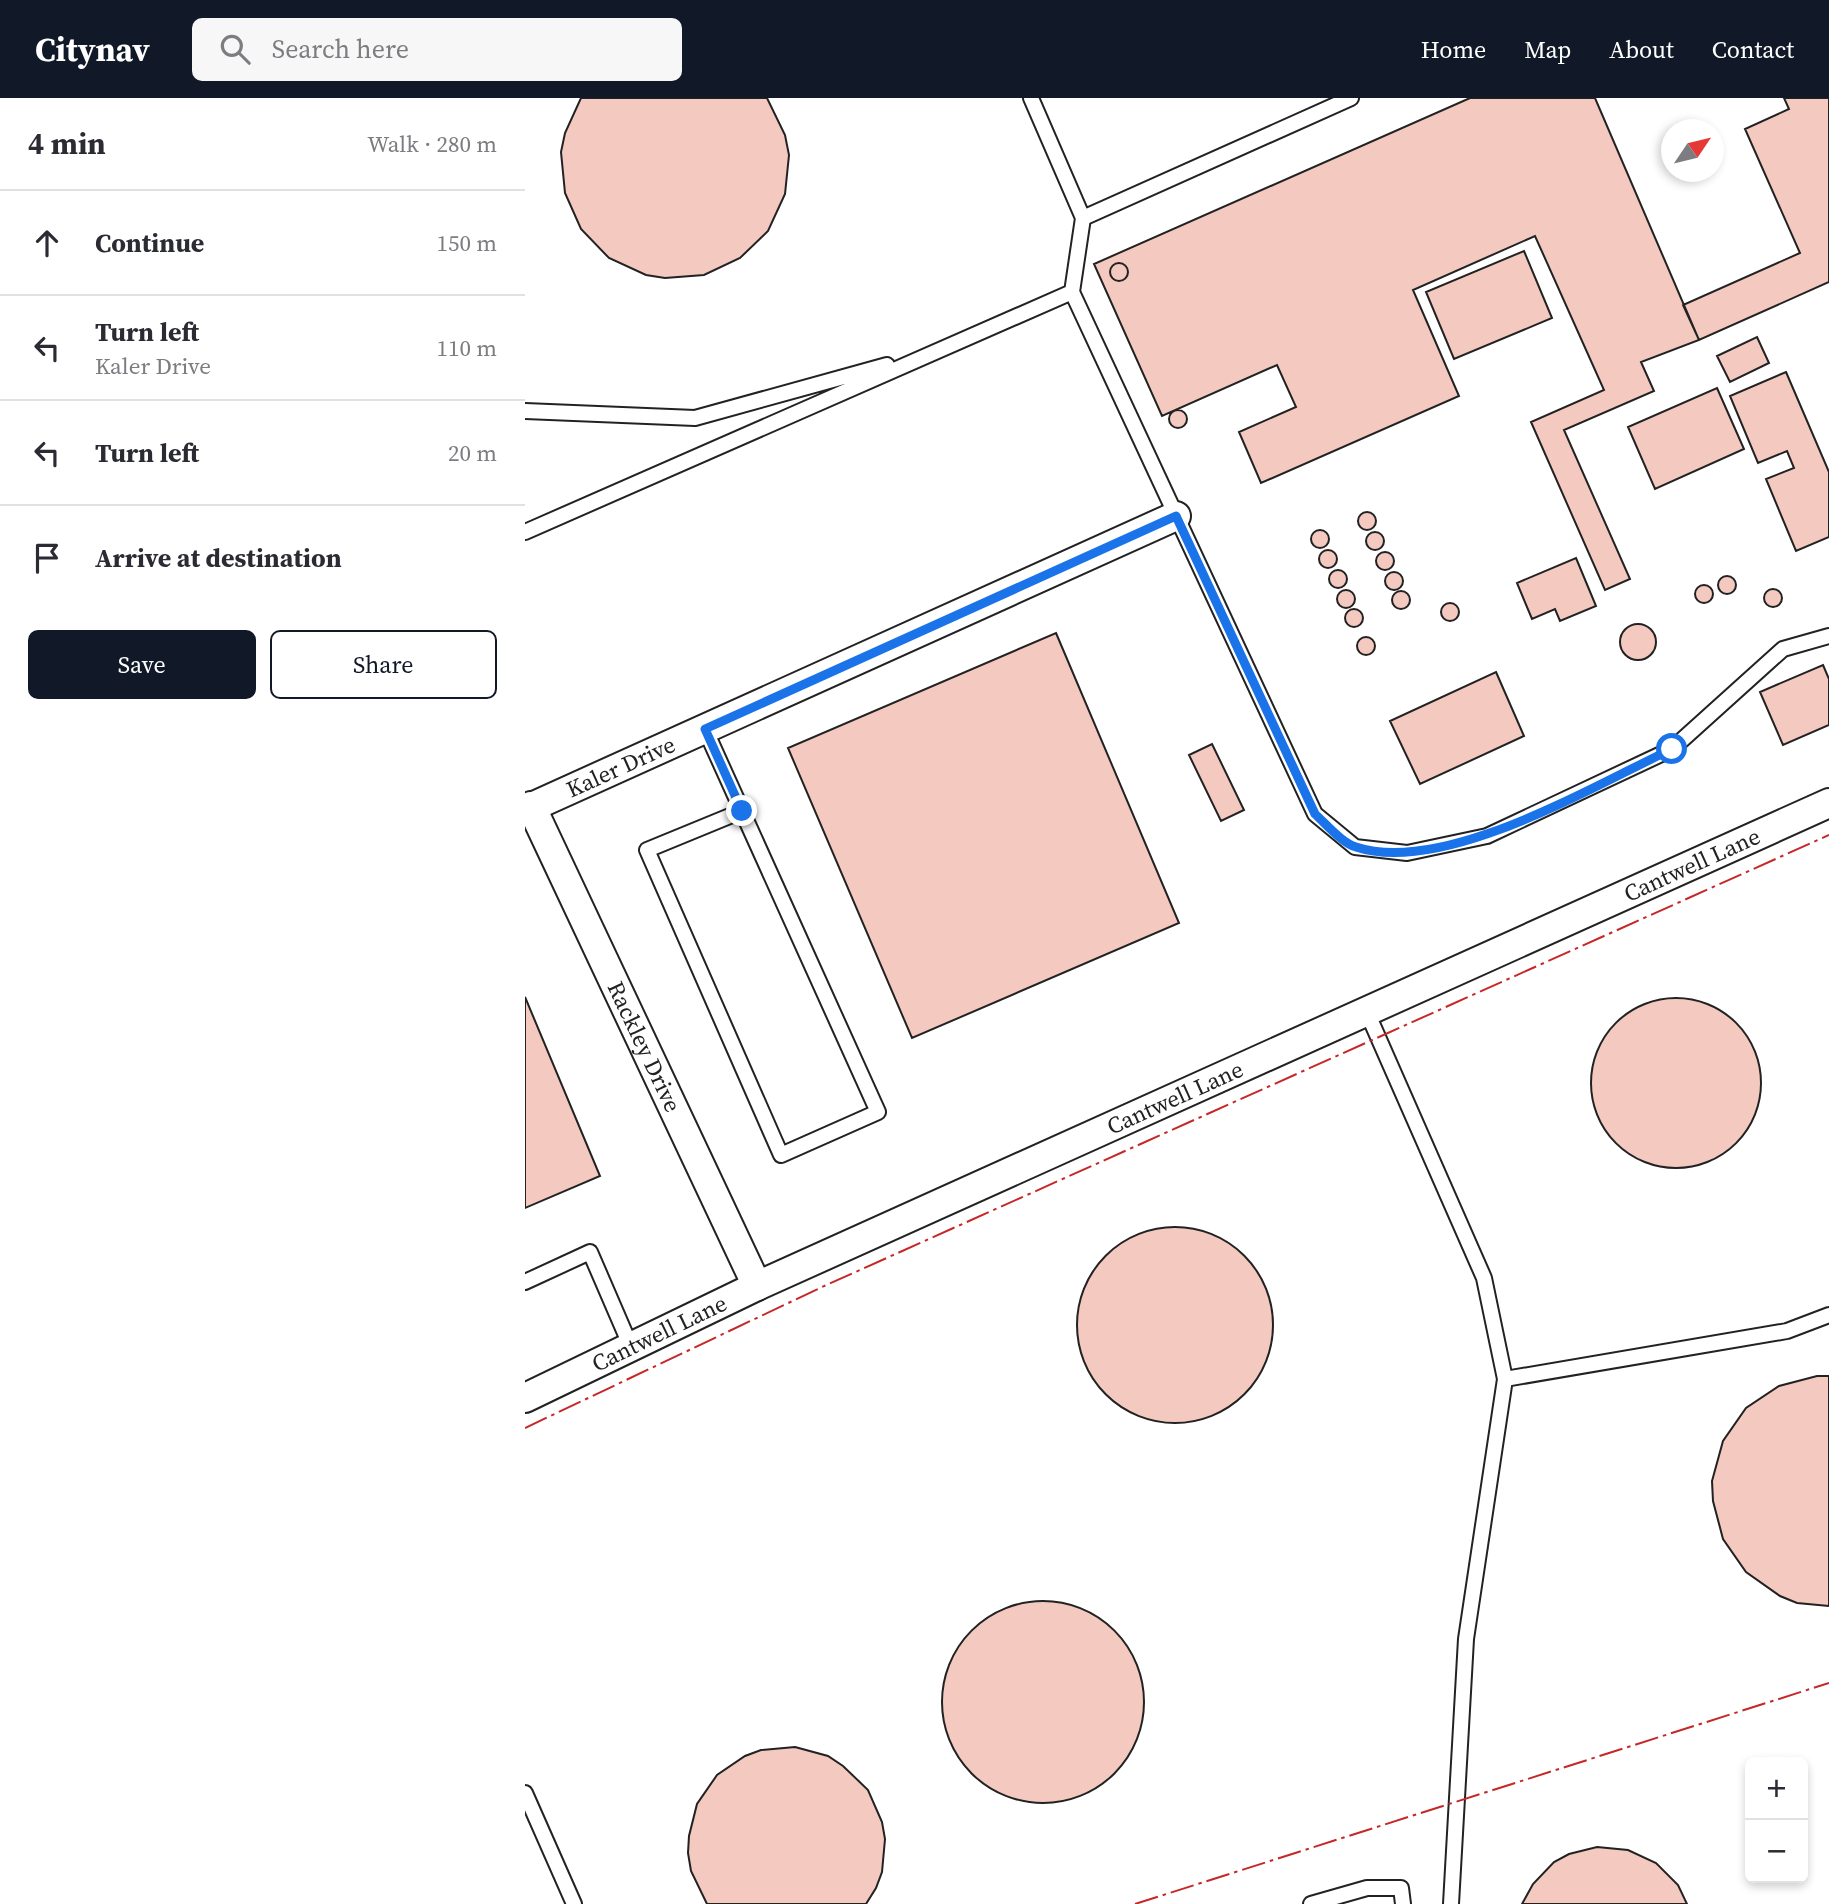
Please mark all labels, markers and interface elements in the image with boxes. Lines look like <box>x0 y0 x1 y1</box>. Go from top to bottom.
search box <box>192 18 682 81</box>
text: Citynav <box>35 27 150 72</box>
icon: search <box>216 30 254 68</box>
text: Search here <box>272 31 409 67</box>
text: Home <box>1421 33 1486 66</box>
text: Map <box>1524 33 1571 66</box>
text: About <box>1609 33 1674 66</box>
text: Contact <box>1712 33 1794 66</box>
north arrow <box>1661 119 1724 182</box>
text: 4 min <box>28 123 106 164</box>
text: Walk · 280 m <box>367 128 497 160</box>
icon: ahead <box>28 224 66 262</box>
text: Continue <box>95 225 204 261</box>
text: 150 m <box>436 227 497 259</box>
text: Turn left <box>95 314 199 350</box>
icon: left <box>28 329 66 367</box>
text: 110 m <box>436 332 497 364</box>
text: Kaler Drive <box>95 350 211 382</box>
icon: left <box>28 434 66 472</box>
text: Turn left <box>95 435 199 471</box>
text: 20 m <box>448 437 497 469</box>
icon: arrive <box>28 539 66 577</box>
text: Arrive at destination <box>95 540 342 576</box>
button: Save <box>28 630 256 699</box>
button: Share <box>270 630 497 699</box>
street label: Kaler Drive <box>561 728 680 805</box>
route start <box>1656 733 1687 764</box>
route end <box>726 795 757 826</box>
street label: Cantwell Lane <box>1619 820 1765 909</box>
street label: Rackley Drive <box>600 976 689 1117</box>
street label: Cantwell Lane <box>1102 1053 1248 1142</box>
street label: Cantwell Lane <box>586 1287 732 1379</box>
map controls <box>1745 1757 1808 1883</box>
button: + <box>1745 1757 1808 1820</box>
button: − <box>1745 1820 1808 1883</box>

